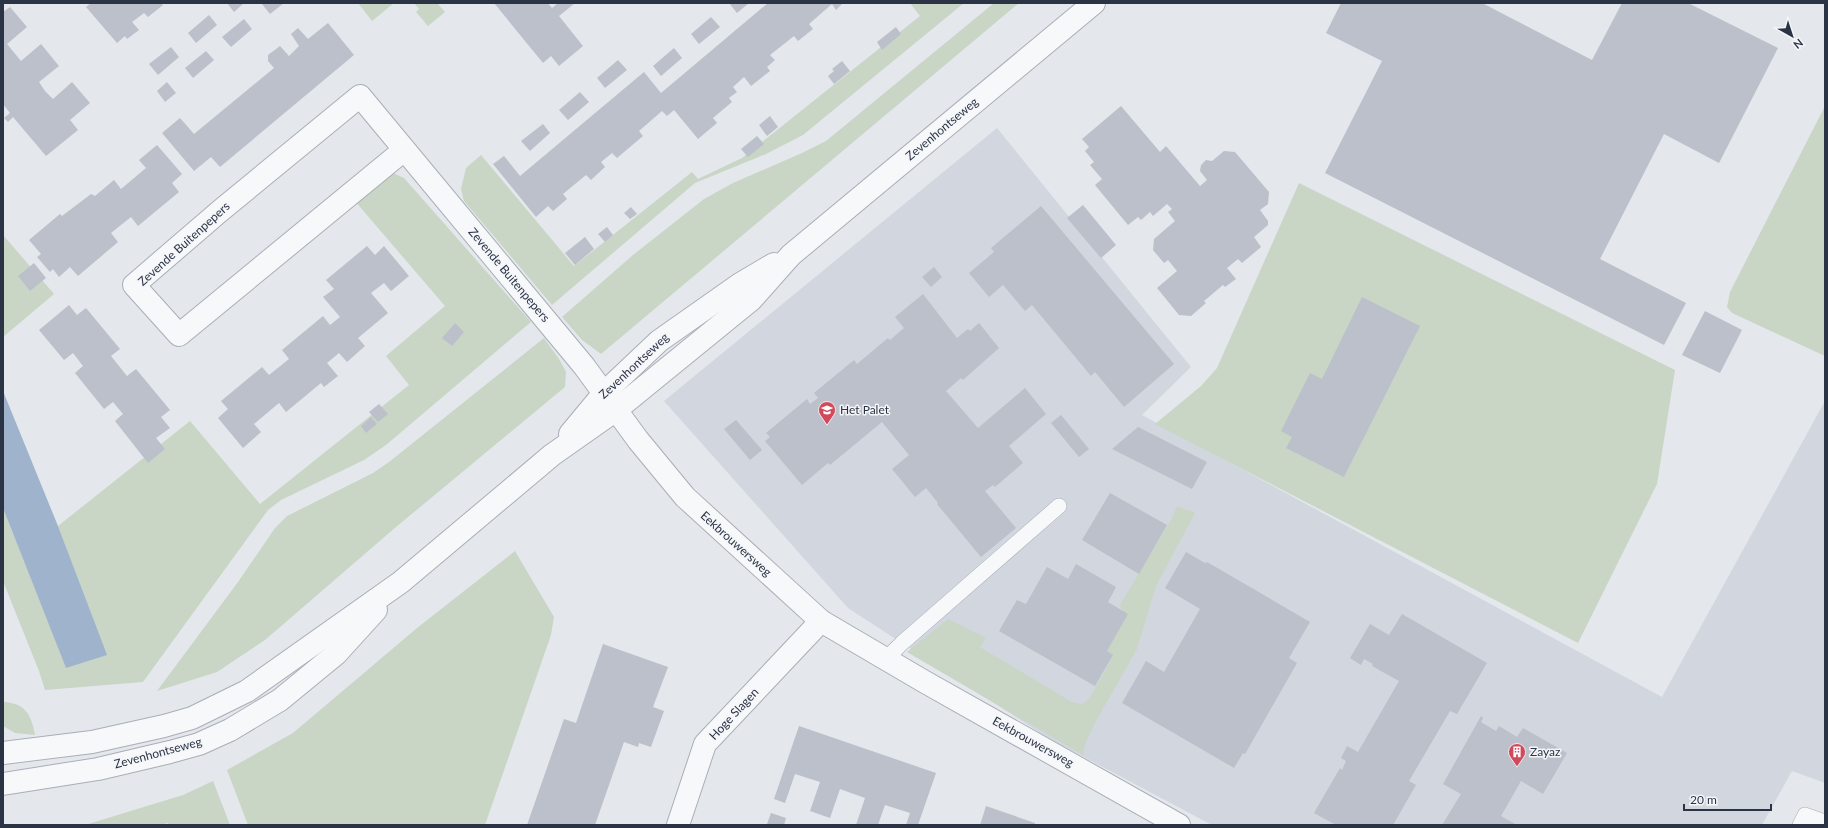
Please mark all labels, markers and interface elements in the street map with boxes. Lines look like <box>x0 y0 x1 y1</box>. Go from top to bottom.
north arrow <box>1772 16 1812 56</box>
text: N <box>1791 36 1806 52</box>
street label: Zevenhontseweg <box>902 94 981 163</box>
street label: Zevende Buitenpepers <box>135 198 233 289</box>
street label: Zevende Buitenpepers <box>466 224 553 325</box>
street label: Zevenhontseweg <box>596 329 672 402</box>
school or university icon: Het Palet <box>817 400 837 425</box>
place label: Het Palet <box>840 402 890 417</box>
street label: Eekbrouwersweg <box>698 508 775 579</box>
street label: Hoge Slagen <box>706 685 762 743</box>
street label: Eekbrouwersweg <box>990 713 1076 770</box>
street label: Zevenhontseweg <box>112 734 203 771</box>
building icon: Zayaz <box>1507 742 1527 767</box>
place label: Zayaz <box>1530 744 1561 759</box>
scale bar <box>1684 786 1771 812</box>
text: 20 m <box>1690 792 1717 807</box>

